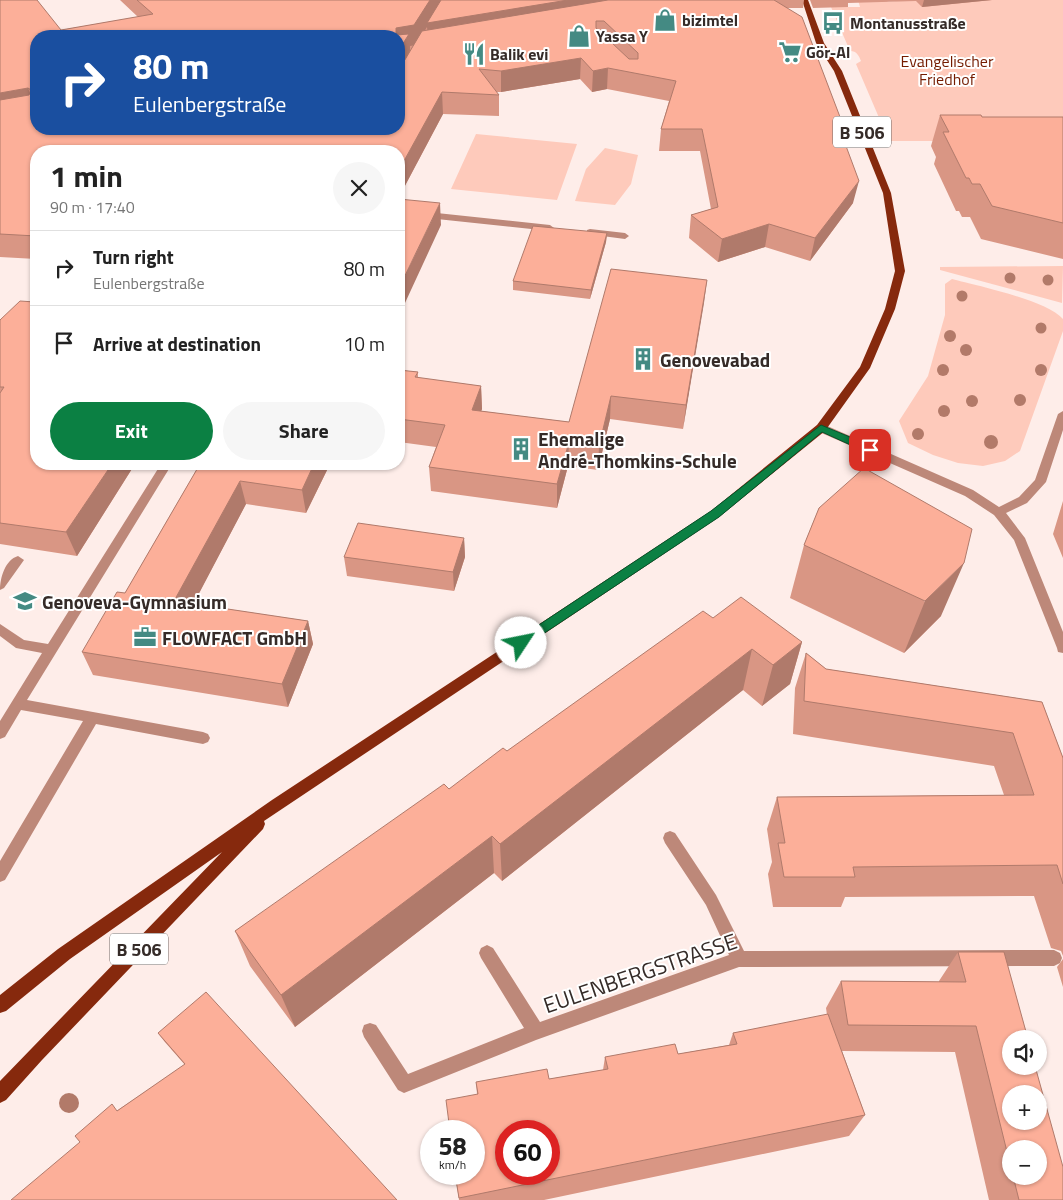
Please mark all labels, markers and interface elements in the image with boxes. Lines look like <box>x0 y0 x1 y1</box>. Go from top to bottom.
shop icon: bizimtel <box>652 7 678 33</box>
place label: bizimtel <box>682 8 738 32</box>
bus stop icon: Montanusstraße <box>820 10 846 36</box>
place label: Montanusstraße <box>850 11 966 35</box>
shop icon: Yassa Y <box>566 23 592 49</box>
place label: Yassa Y <box>596 24 648 48</box>
text: 80 m <box>133 39 209 93</box>
supermarket icon: Gör-Al <box>777 39 803 65</box>
place label: Gör-Al <box>806 40 850 64</box>
restaurant icon: Balik evi <box>461 41 487 67</box>
place label: Balik evi <box>490 42 548 66</box>
park label: Evangelischer Friedhof <box>901 49 994 91</box>
icon: right <box>50 50 115 115</box>
text: Eulenbergstraße <box>133 87 286 121</box>
road number: B 506 <box>833 116 891 148</box>
text: 1 min <box>50 153 123 199</box>
button: close <box>333 162 385 214</box>
text: 90 m · 17:40 <box>50 195 135 219</box>
text: Turn right <box>93 242 174 271</box>
icon: right <box>50 254 78 282</box>
text: 80 m <box>344 254 385 283</box>
text: Eulenbergstraße <box>93 271 205 295</box>
icon: arrive <box>50 329 78 357</box>
text: Arrive at destination <box>93 329 261 358</box>
text: 10 m <box>344 329 385 358</box>
place label: Genovevabad <box>660 345 770 374</box>
building icon: Genovevabad <box>630 346 656 372</box>
button: Exit <box>50 402 213 460</box>
button: Share <box>223 402 385 460</box>
place label: Ehemalige André-Thomkins-Schule <box>538 424 737 475</box>
pin <box>849 429 891 471</box>
building icon: Ehemalige André-Thomkins-Schule <box>508 436 534 462</box>
icon: arrive <box>856 436 884 464</box>
place label: Genoveva-Gymnasium <box>42 587 227 616</box>
school or university icon: Genoveva-Gymnasium <box>12 588 38 614</box>
position arrow <box>494 616 546 668</box>
place label: FLOWFACT GmbH <box>162 623 307 652</box>
office icon: FLOWFACT GmbH <box>132 624 158 650</box>
street label: EULENBERGSTRASSE <box>539 924 741 1022</box>
road number: B 506 <box>110 934 168 964</box>
map controls <box>1002 1030 1047 1185</box>
button: sound <box>1002 1030 1047 1075</box>
button: + <box>1002 1085 1047 1130</box>
speed limit sign: 60 <box>495 1120 560 1185</box>
text: 58 <box>438 1127 467 1165</box>
button: − <box>1002 1140 1047 1185</box>
text: km/h <box>439 1155 466 1174</box>

